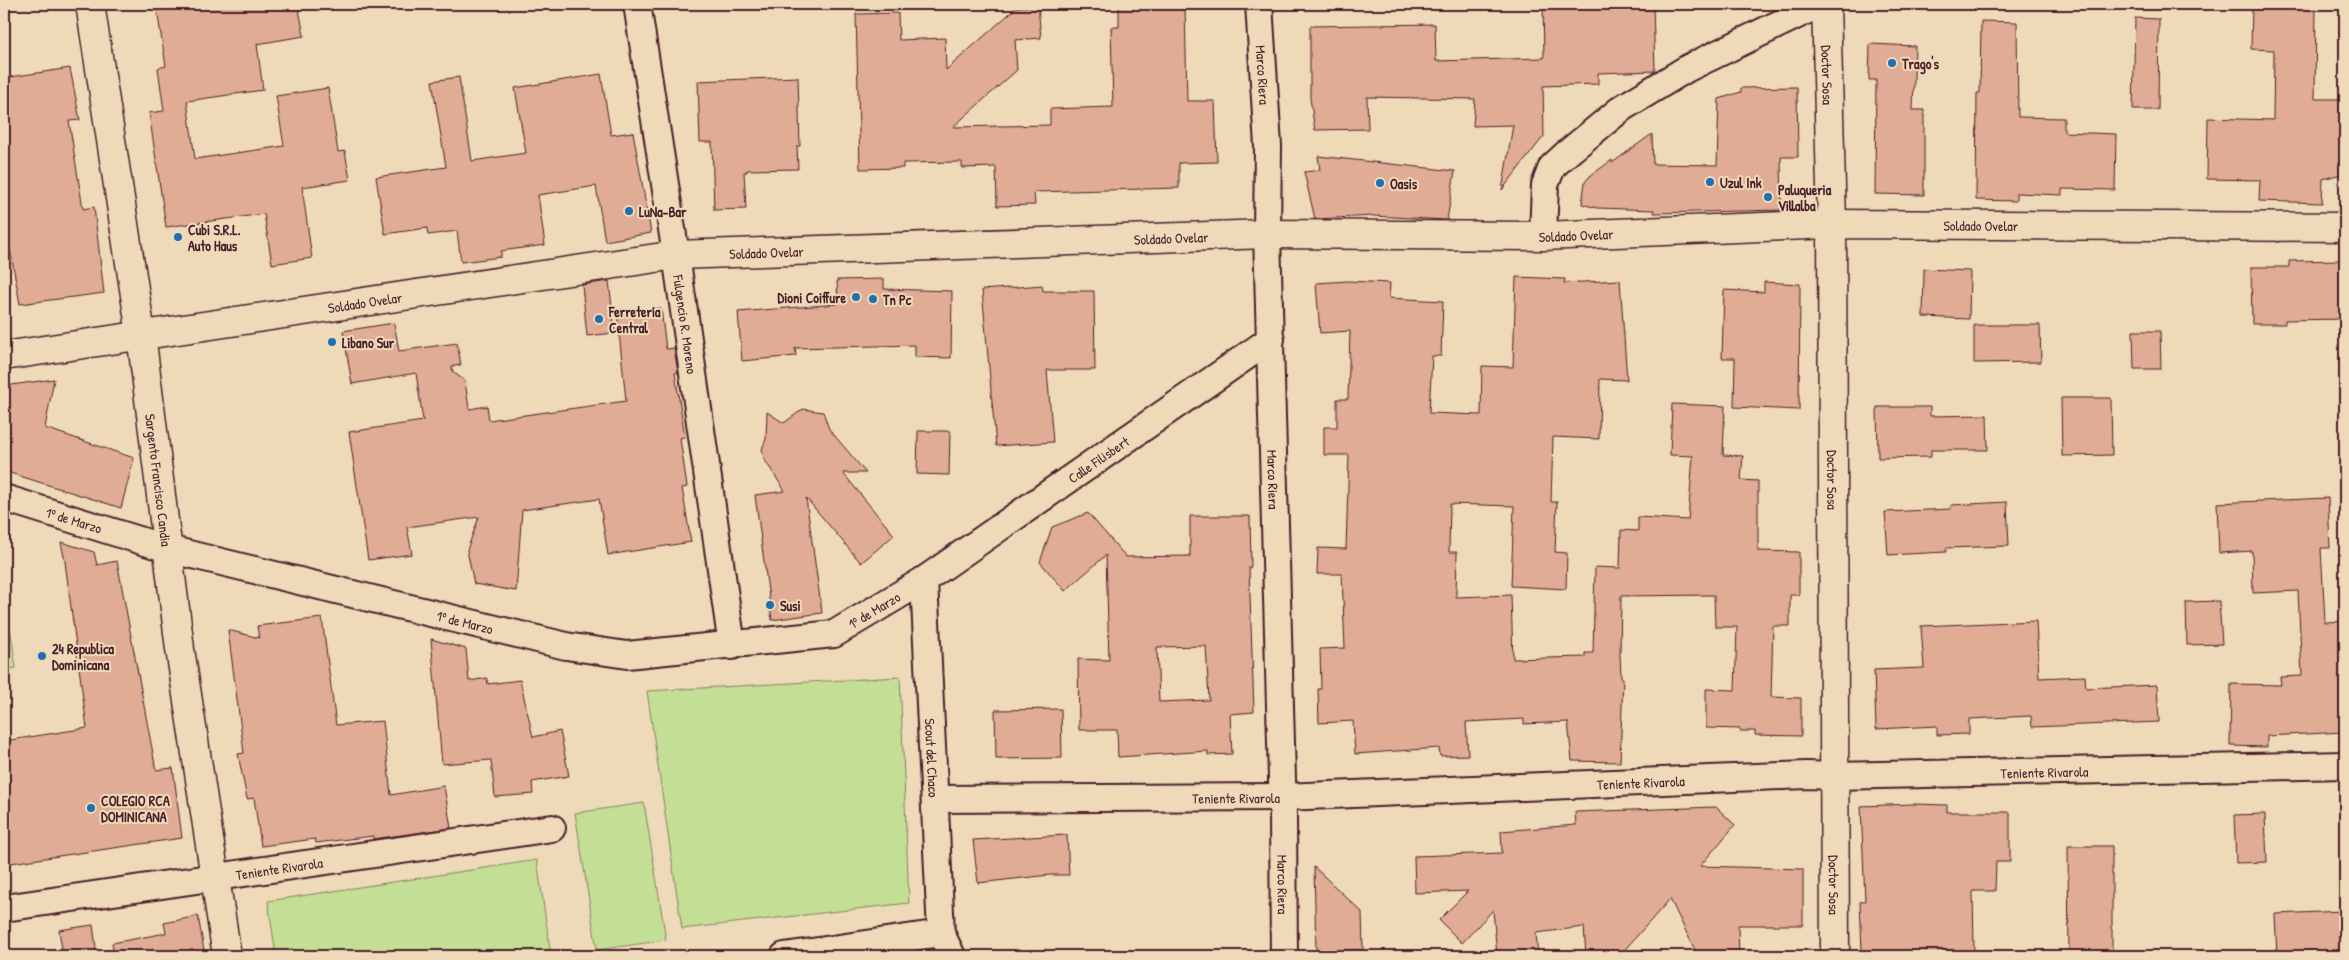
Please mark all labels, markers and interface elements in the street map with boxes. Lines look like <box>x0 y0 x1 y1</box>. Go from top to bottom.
street label: Marco Riera <box>1252 45 1275 106</box>
street label: Doctor Sosa <box>1818 45 1838 106</box>
place label: Trago's <box>1901 54 1940 75</box>
marker: Trago's <box>1886 57 1898 69</box>
place label: Uzul Ink <box>1720 173 1762 192</box>
place label: Oasis <box>1390 174 1418 193</box>
marker: Uzul Ink <box>1704 176 1716 188</box>
marker: Oasis <box>1374 177 1386 189</box>
place label: Paluqueria Villalba <box>1778 180 1832 215</box>
marker: Paluqueria Villalba <box>1762 191 1774 203</box>
place label: LuNa-Bar <box>639 202 687 221</box>
marker: LuNa-Bar <box>623 205 635 217</box>
street label: Soldado Ovelar <box>1943 215 2019 235</box>
place label: Cubi S.R.L. Auto Haus <box>188 220 240 255</box>
street label: Soldado Ovelar <box>1539 224 1614 246</box>
street label: Soldado Ovelar <box>1133 227 1209 248</box>
marker: Cubi S.R.L. Auto Haus <box>172 231 184 243</box>
street label: Soldado Ovelar <box>729 241 805 263</box>
street label: Fulgencio R. Moreno <box>669 273 702 375</box>
street label: Soldado Ovelar <box>327 287 404 317</box>
place label: Dioni Coiffure <box>778 288 846 307</box>
place label: Tn Pc <box>882 290 912 309</box>
marker: Dioni Coiffure <box>850 291 862 303</box>
marker: Tn Pc <box>867 293 879 305</box>
place label: Ferretería Central <box>608 302 661 337</box>
marker: Ferretería Central <box>593 313 605 325</box>
place label: Libano Sur <box>342 333 395 352</box>
marker: Libano Sur <box>326 336 338 348</box>
street label: Sargento Francisco Candia <box>141 413 177 548</box>
street label: Calle Filisbert <box>1064 431 1132 487</box>
street label: Marco Riera <box>1263 450 1284 510</box>
street label: Doctor Sosa <box>1823 450 1843 510</box>
street label: 1º de Marzo <box>44 502 105 538</box>
street label: 1º de Marzo <box>844 587 904 633</box>
place label: Susi <box>780 596 801 615</box>
marker: Susi <box>764 599 776 611</box>
street label: 1º de Marzo <box>435 606 496 638</box>
place label: 24 Republica Dominicana <box>52 639 115 674</box>
marker: 24 Republica Dominicana <box>36 650 48 662</box>
street label: Scout del Chaco <box>921 718 944 798</box>
street label: Teniente Rivarola <box>2000 761 2089 782</box>
street label: Teniente Rivarola <box>1596 771 1686 793</box>
street label: Teniente Rivarola <box>1192 788 1281 807</box>
place label: COLEGIO RCA DOMINICANA <box>101 791 170 826</box>
marker: COLEGIO RCA DOMINICANA <box>85 802 97 814</box>
street label: Teniente Rivarola <box>234 852 325 884</box>
street label: Marco Riera <box>1274 855 1293 915</box>
street label: Doctor Sosa <box>1825 855 1844 915</box>

